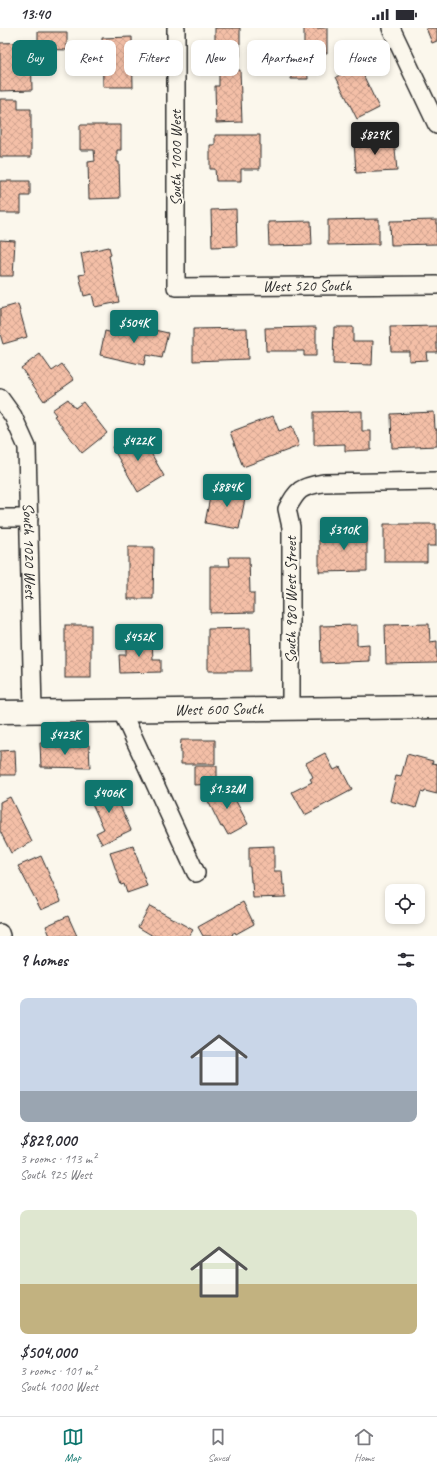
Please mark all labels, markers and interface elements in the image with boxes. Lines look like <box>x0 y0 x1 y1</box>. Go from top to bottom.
text: 13:40 <box>20 5 50 24</box>
chip: Buy <box>12 40 57 76</box>
chip: Rent <box>65 40 116 76</box>
chip: Filters <box>124 40 183 76</box>
chip: New <box>191 40 239 76</box>
chip: Apartment <box>247 40 326 76</box>
chip: House <box>334 40 390 76</box>
street label: South 1000 West <box>166 108 186 206</box>
pin: $829K <box>347 122 403 156</box>
text: $829K <box>360 127 390 143</box>
street label: West 520 South <box>263 276 352 296</box>
pin: $504K <box>106 310 162 344</box>
text: $504K <box>119 315 149 331</box>
pin: $422K <box>110 428 166 462</box>
text: $422K <box>123 433 153 449</box>
pin: $884K <box>199 474 255 508</box>
text: $884K <box>212 479 242 495</box>
street label: South 1020 West <box>18 503 40 601</box>
pin: $310K <box>316 517 372 551</box>
text: $310K <box>329 522 359 538</box>
street label: South 980 West Street <box>281 535 301 664</box>
pin: $452K <box>111 624 167 658</box>
text: $452K <box>124 629 154 645</box>
street label: West 600 South <box>174 699 264 720</box>
pin: $423K <box>37 722 93 756</box>
text: $423K <box>50 727 80 743</box>
pin: $1.32M <box>194 776 260 810</box>
pin: $406K <box>81 780 137 814</box>
text: $1.32M <box>209 781 245 797</box>
text: $406K <box>94 785 124 801</box>
map controls <box>385 884 425 924</box>
button: locate <box>385 884 425 924</box>
icon: filters <box>395 949 417 971</box>
text: 9 homes <box>20 950 68 971</box>
icon: home <box>183 1024 255 1096</box>
text: $829,000 <box>20 1130 77 1151</box>
text: 3 rooms · 113 m² <box>20 1151 96 1167</box>
text: South 925 West <box>20 1167 92 1183</box>
icon: home <box>183 1236 255 1308</box>
text: $504,000 <box>20 1342 77 1363</box>
text: 3 rooms · 101 m² <box>20 1363 96 1379</box>
text: South 1000 West <box>20 1379 98 1395</box>
tab: Map <box>62 1426 84 1464</box>
tab: Saved <box>207 1426 229 1464</box>
tab: Home <box>353 1426 375 1464</box>

